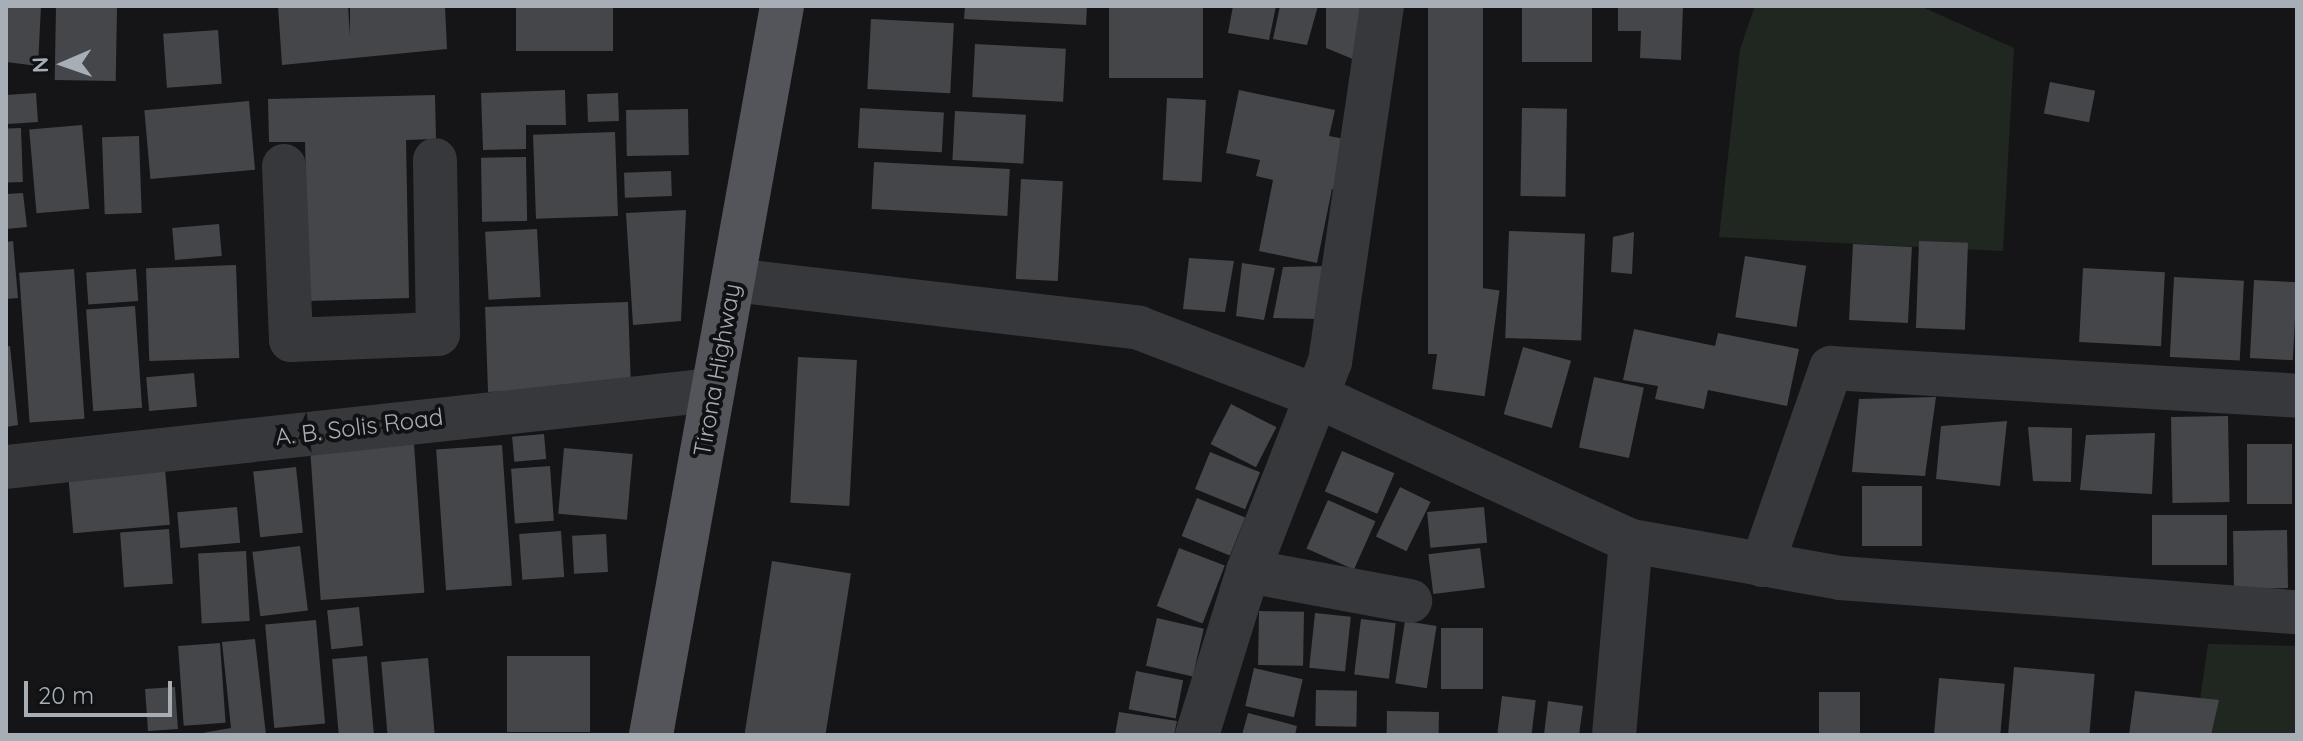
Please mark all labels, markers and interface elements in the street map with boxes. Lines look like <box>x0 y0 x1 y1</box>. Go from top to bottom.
north arrow <box>24 24 104 104</box>
text: N <box>26 56 54 73</box>
street label: Tirona Highway <box>688 281 746 459</box>
street label: A. B. Solis Road <box>273 402 445 452</box>
scale bar <box>28 665 176 715</box>
text: 20 m <box>38 680 94 710</box>

